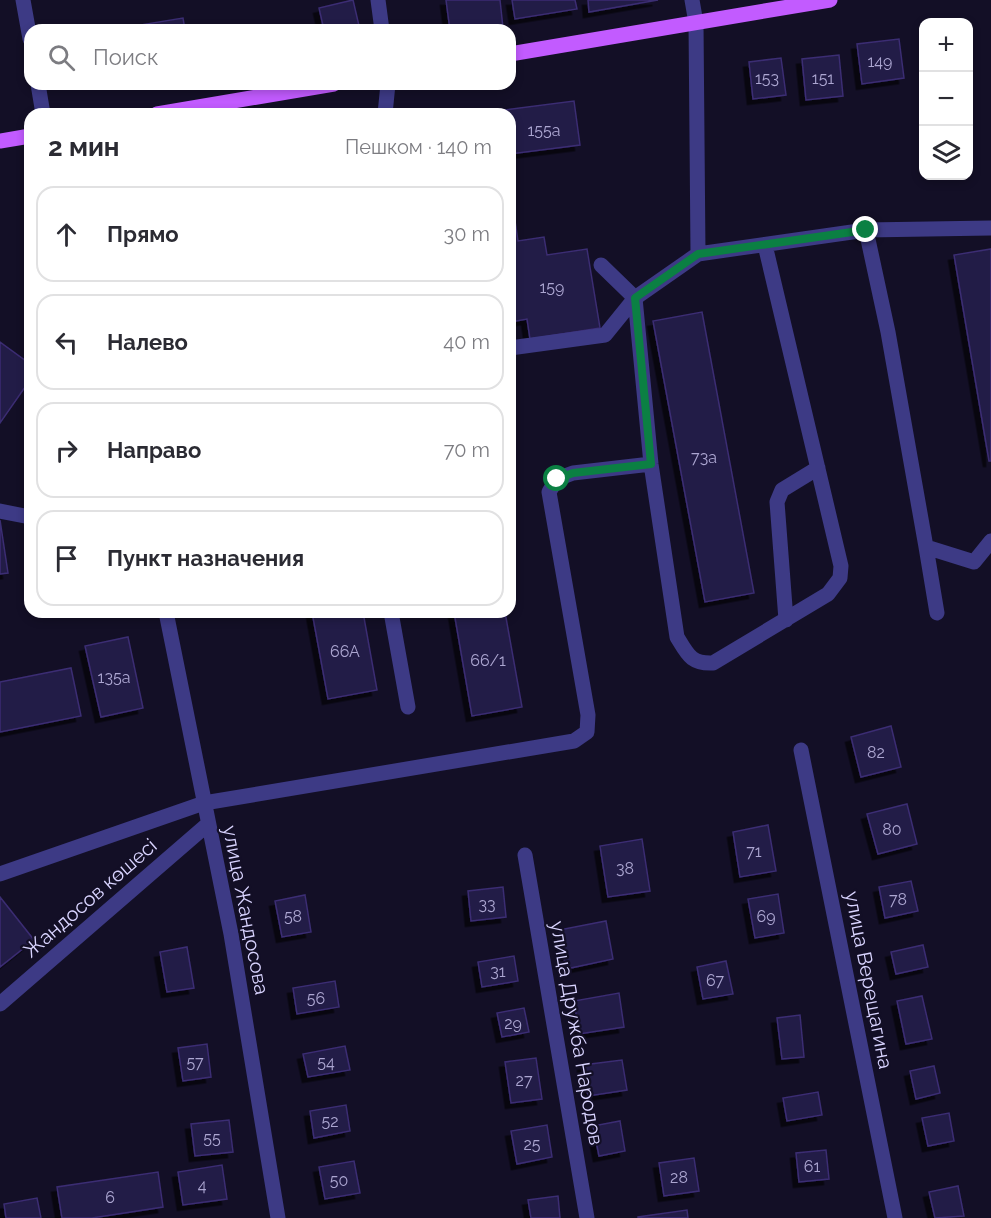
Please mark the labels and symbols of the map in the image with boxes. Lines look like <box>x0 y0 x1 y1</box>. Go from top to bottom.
house number: 149 <box>868 52 892 71</box>
house number: 153 <box>755 69 779 88</box>
house number: 151 <box>812 69 834 88</box>
house number: 155а <box>527 121 561 140</box>
route end <box>852 216 878 242</box>
house number: 159 <box>540 278 564 297</box>
house number: 73а <box>691 448 717 467</box>
route start <box>543 465 569 491</box>
house number: 66А <box>330 642 360 661</box>
house number: 66/1 <box>470 651 506 670</box>
house number: 135а <box>98 668 130 687</box>
house number: 82 <box>867 743 885 762</box>
house number: 80 <box>882 820 902 839</box>
street label: улица Жандосова <box>218 823 274 997</box>
street label: Жандосов көшесі <box>18 833 162 963</box>
house number: 71 <box>746 842 762 861</box>
house number: 38 <box>616 859 634 878</box>
street label: улица Верещагина <box>840 889 898 1071</box>
house number: 78 <box>889 890 907 909</box>
house number: 33 <box>478 895 496 914</box>
house number: 58 <box>284 907 302 926</box>
house number: 69 <box>756 907 776 926</box>
street label: улица Дружба Народов <box>545 919 609 1147</box>
house number: 31 <box>490 962 506 981</box>
house number: 67 <box>706 971 725 990</box>
house number: 56 <box>307 989 325 1008</box>
house number: 29 <box>504 1014 522 1033</box>
house number: 57 <box>186 1053 204 1072</box>
house number: 54 <box>317 1053 335 1072</box>
house number: 27 <box>516 1071 533 1090</box>
house number: 52 <box>321 1112 339 1131</box>
house number: 55 <box>203 1129 221 1148</box>
house number: 25 <box>523 1135 541 1154</box>
house number: 61 <box>804 1157 820 1176</box>
house number: 28 <box>670 1168 688 1187</box>
house number: 50 <box>330 1171 348 1190</box>
house number: 4 <box>198 1176 207 1195</box>
house number: 6 <box>105 1188 115 1207</box>

